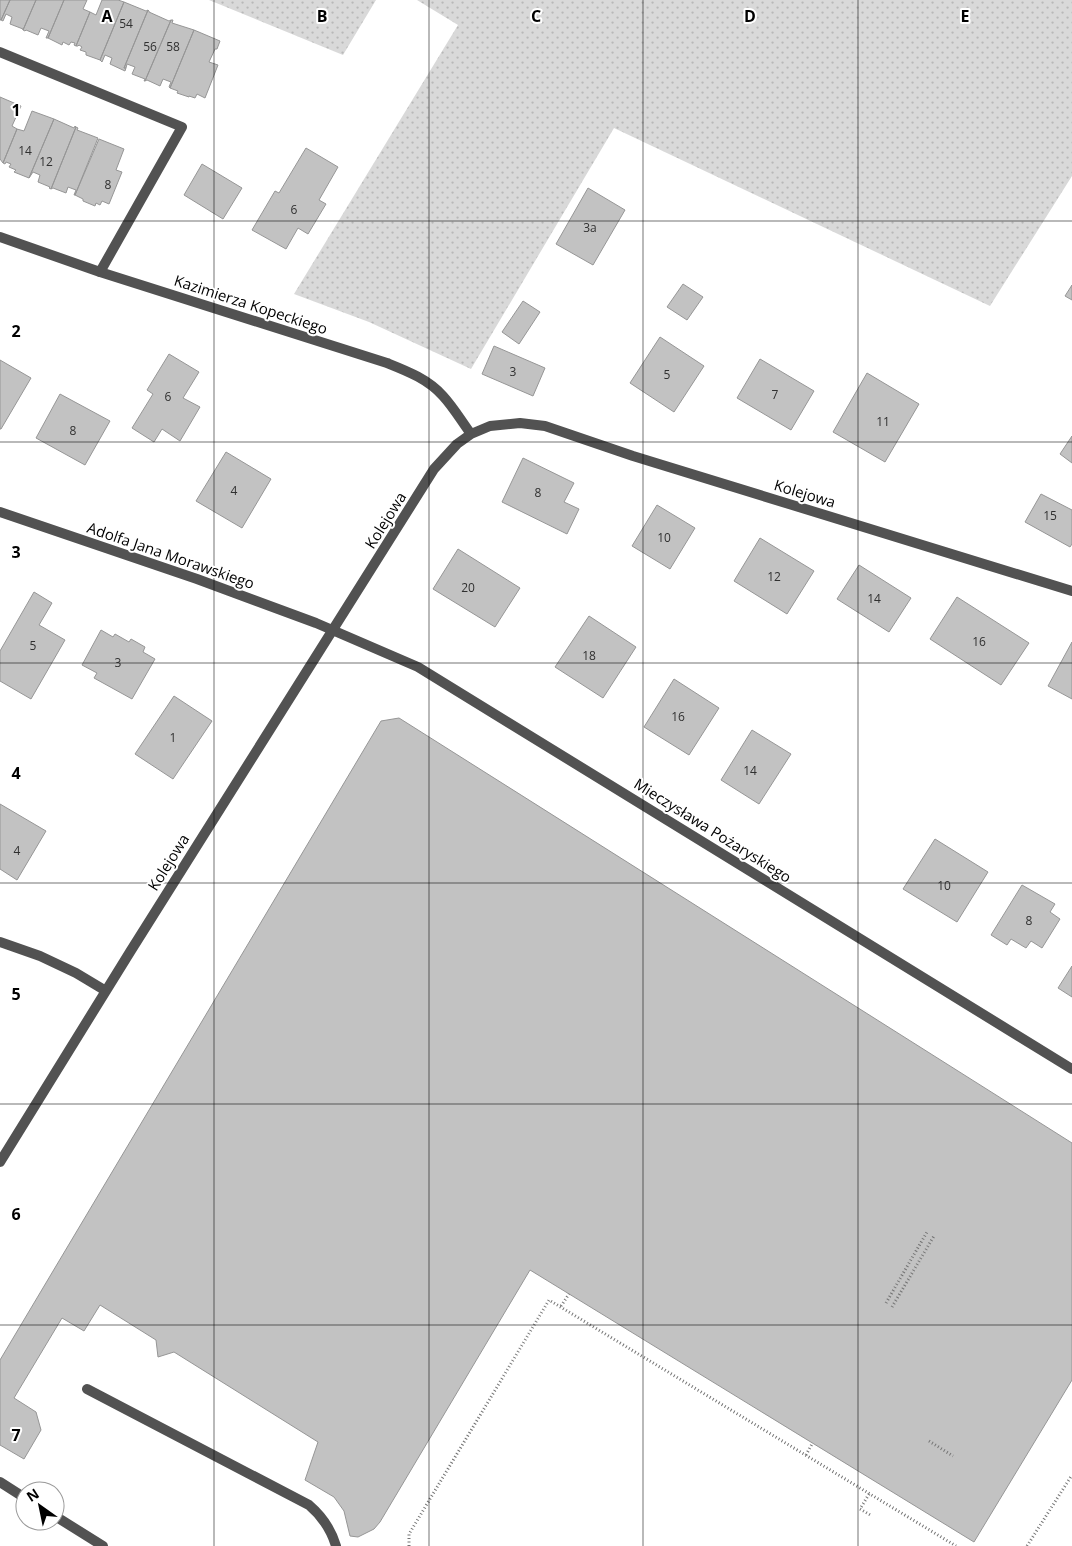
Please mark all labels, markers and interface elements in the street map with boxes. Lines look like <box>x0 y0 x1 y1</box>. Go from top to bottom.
text: A <box>101 5 113 27</box>
text: B <box>317 5 327 27</box>
text: C <box>531 5 541 27</box>
text: D <box>744 5 756 27</box>
text: E <box>961 5 970 27</box>
house number: 54 <box>119 15 133 32</box>
house number: 56 <box>143 38 157 55</box>
house number: 58 <box>166 38 180 55</box>
text: 1 <box>11 99 21 121</box>
house number: 14 <box>18 142 32 159</box>
house number: 12 <box>39 153 53 170</box>
house number: 8 <box>105 176 112 193</box>
house number: 6 <box>291 201 298 218</box>
house number: 3a <box>583 219 597 236</box>
street label: Kazimierza Kopeckiego <box>172 270 330 338</box>
text: 2 <box>11 320 21 342</box>
house number: 3 <box>510 363 517 380</box>
house number: 5 <box>664 366 671 383</box>
house number: 7 <box>772 386 779 403</box>
house number: 6 <box>165 388 172 405</box>
house number: 11 <box>876 413 890 430</box>
house number: 8 <box>70 422 77 439</box>
street label: Kolejowa <box>772 474 838 512</box>
house number: 4 <box>231 482 238 499</box>
house number: 8 <box>535 484 542 501</box>
street label: Kolejowa <box>360 488 410 552</box>
house number: 15 <box>1043 507 1057 524</box>
street label: Adolfa Jana Morawskiego <box>85 517 257 593</box>
house number: 10 <box>657 529 671 546</box>
text: 3 <box>11 541 21 563</box>
house number: 12 <box>767 568 781 585</box>
house number: 20 <box>461 579 475 596</box>
house number: 14 <box>867 590 881 607</box>
house number: 16 <box>972 633 986 650</box>
house number: 5 <box>30 637 37 654</box>
house number: 18 <box>582 647 596 664</box>
house number: 3 <box>115 654 122 671</box>
house number: 16 <box>671 708 685 725</box>
house number: 1 <box>170 729 176 746</box>
text: 4 <box>11 762 21 784</box>
house number: 14 <box>743 762 757 779</box>
street label: Mieczysława Pożaryskiego <box>631 773 795 887</box>
street label: Kolejowa <box>143 830 193 894</box>
house number: 4 <box>14 842 21 859</box>
house number: 10 <box>937 877 951 894</box>
house number: 8 <box>1026 912 1033 929</box>
text: 5 <box>11 983 21 1005</box>
text: 6 <box>11 1203 21 1225</box>
text: 7 <box>11 1424 21 1446</box>
north arrow <box>15 1481 65 1531</box>
text: N <box>23 1484 43 1506</box>

